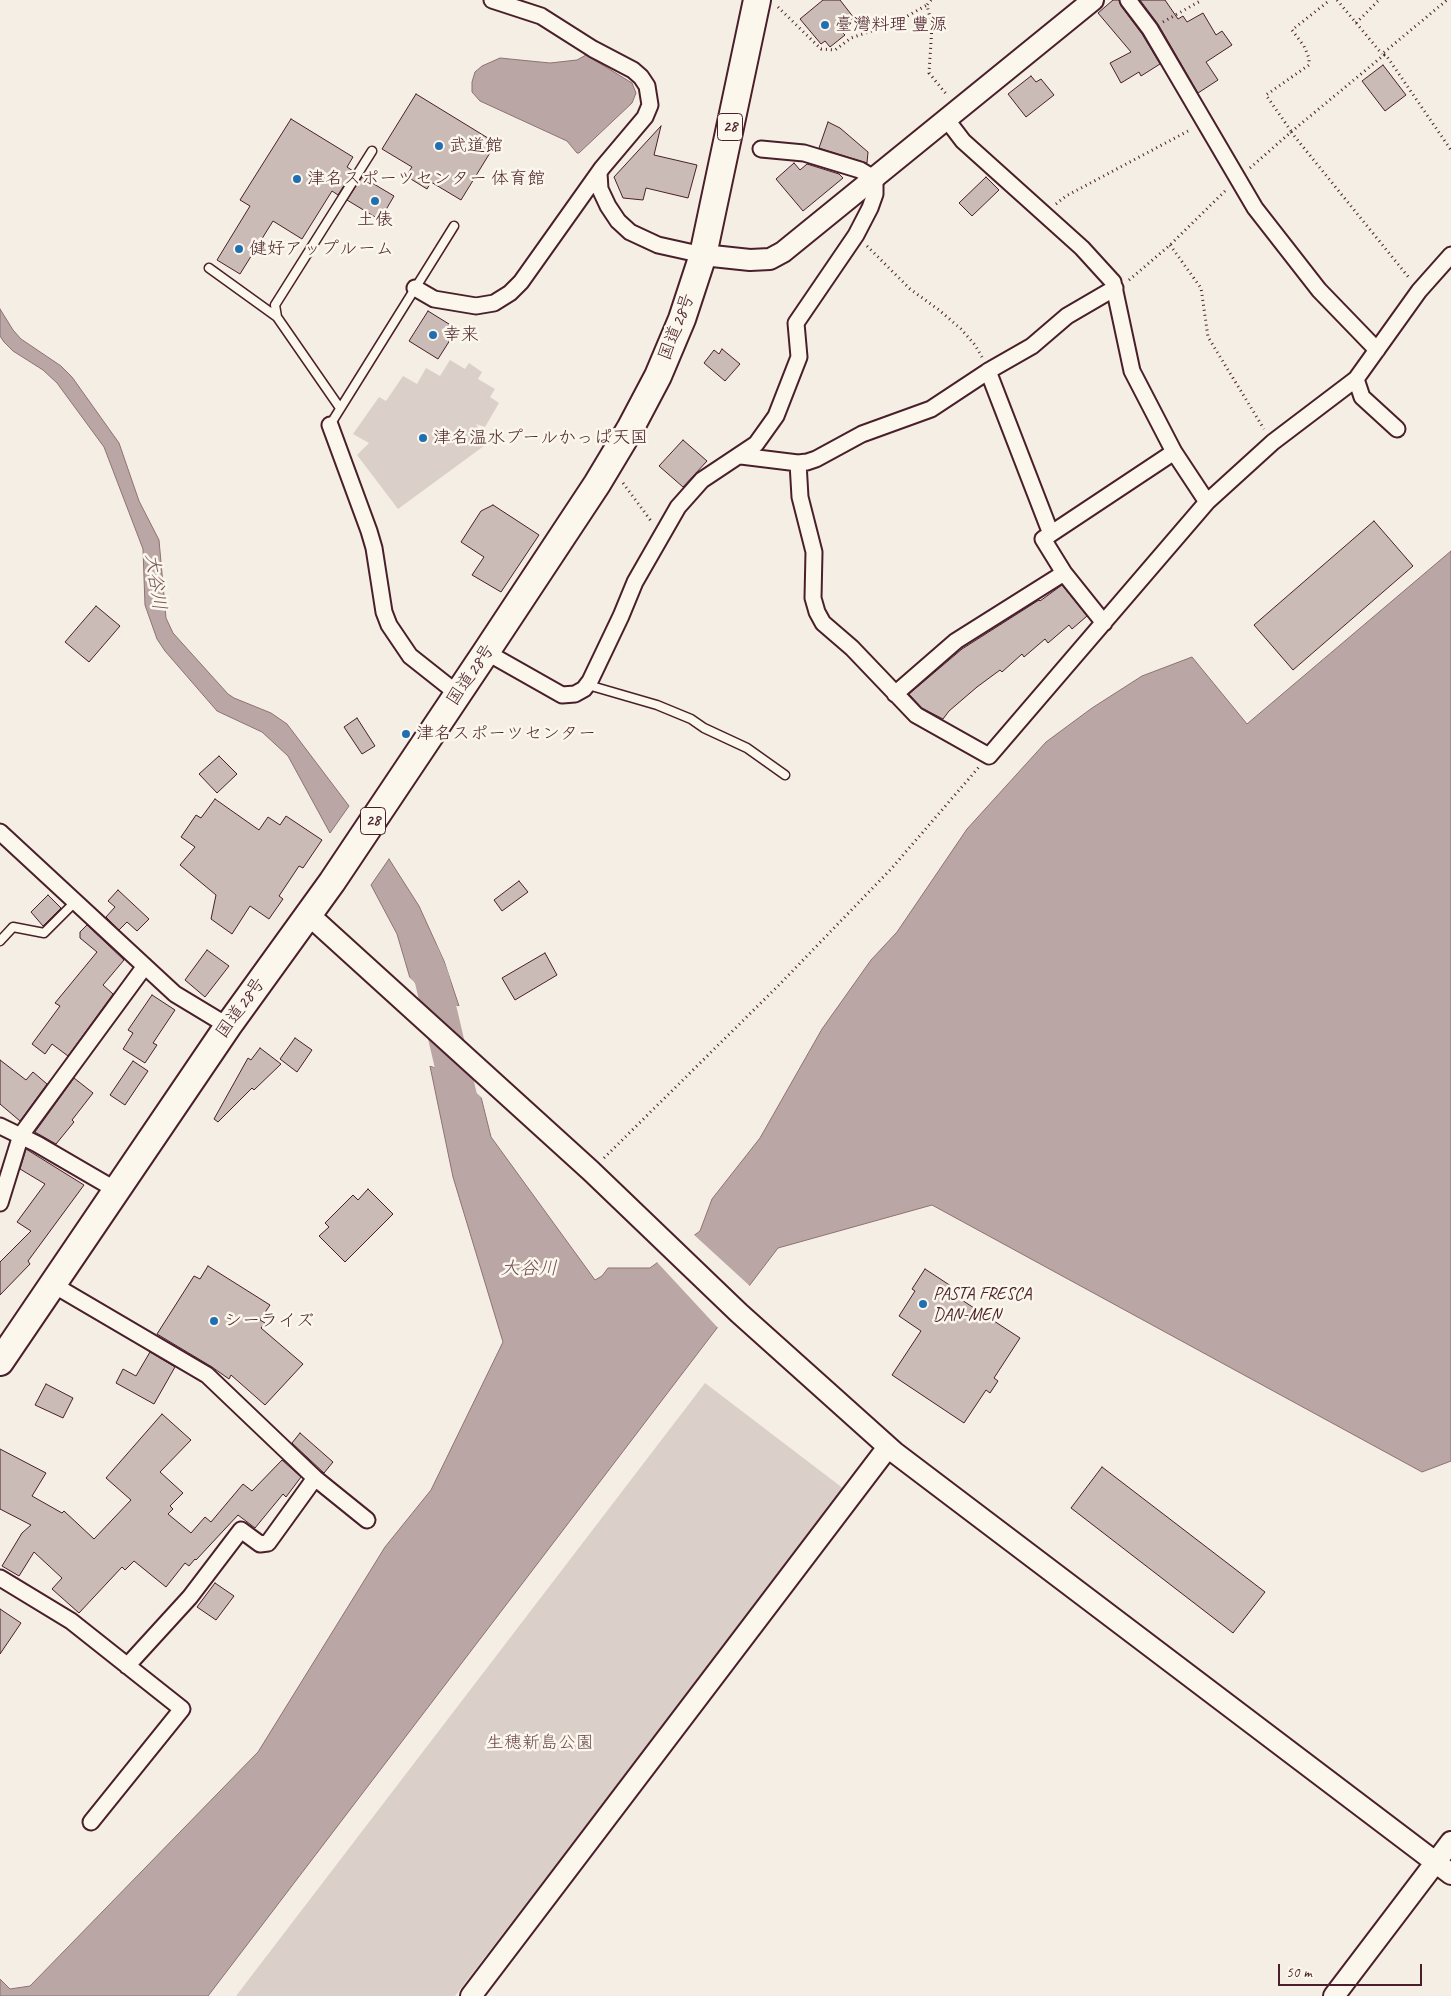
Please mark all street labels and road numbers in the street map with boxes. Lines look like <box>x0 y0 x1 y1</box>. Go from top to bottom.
road number: 28 <box>718 114 742 140</box>
street label: 国道28号 <box>654 290 700 364</box>
street label: 国道28号 <box>442 640 500 710</box>
road number: 28 <box>360 808 386 834</box>
street label: 国道28号 <box>212 973 270 1043</box>

